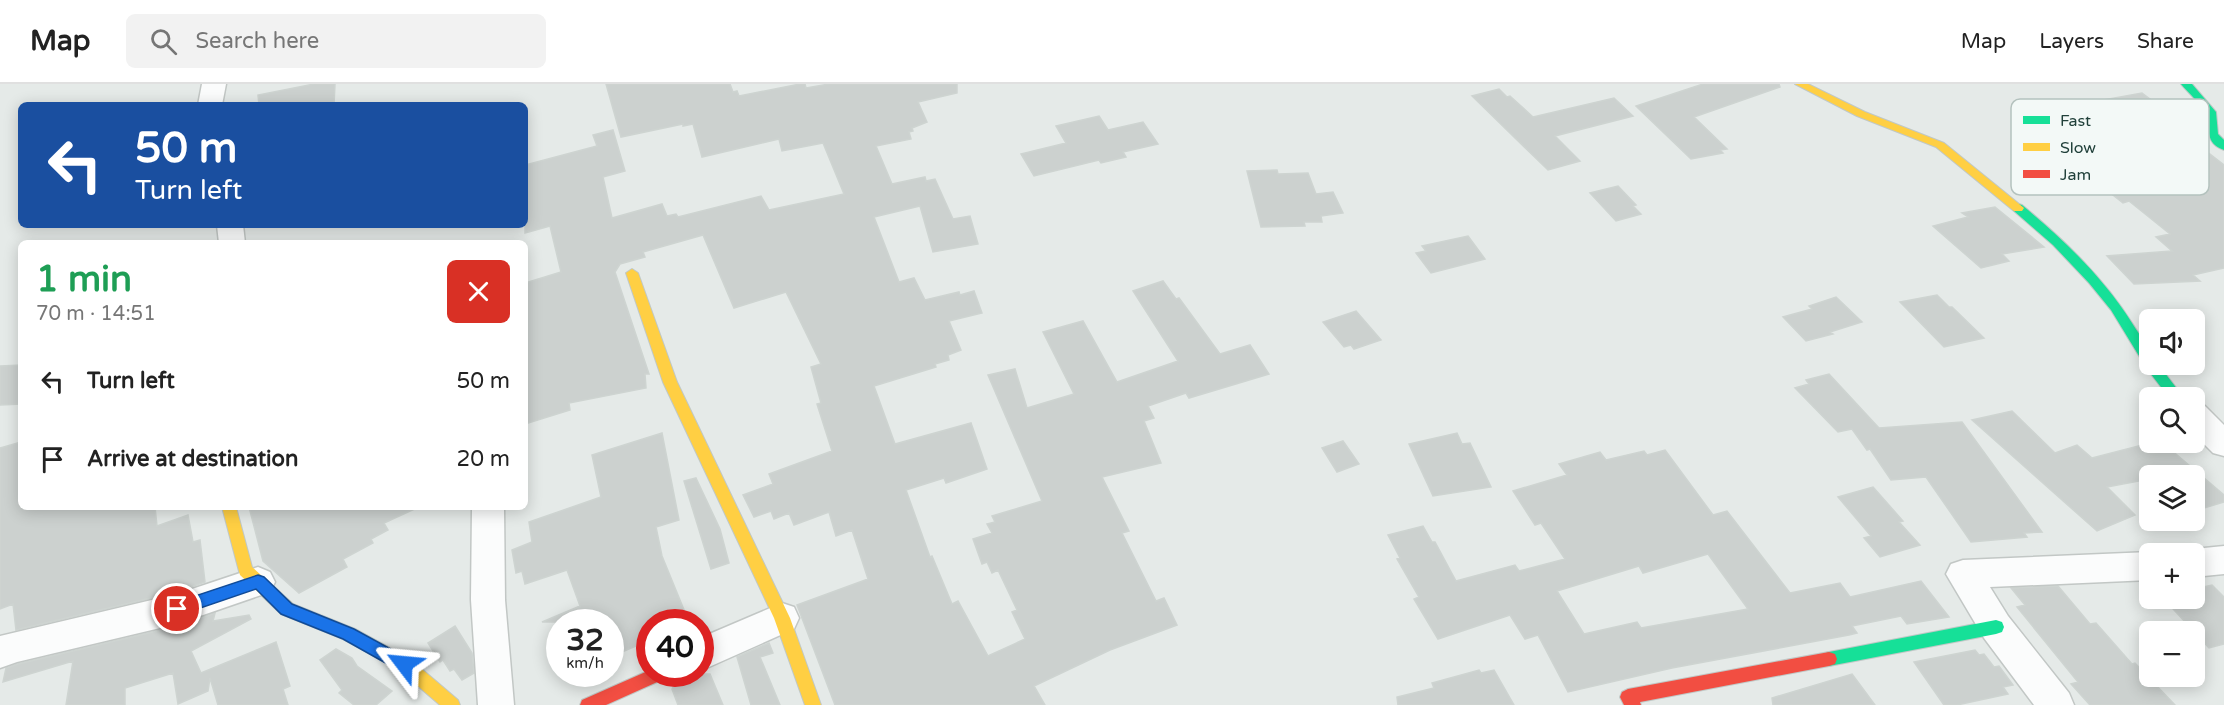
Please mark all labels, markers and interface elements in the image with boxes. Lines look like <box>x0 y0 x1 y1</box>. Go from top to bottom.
search box <box>126 14 546 68</box>
text: Map <box>30 24 90 58</box>
icon: search <box>147 25 180 58</box>
text: Search here <box>195 28 319 54</box>
text: Map <box>1961 29 2006 54</box>
text: Layers <box>2039 29 2104 54</box>
text: Share <box>2137 29 2194 54</box>
legend <box>2011 99 2209 195</box>
text: Fast <box>2060 111 2091 131</box>
text: 50 m <box>135 123 237 174</box>
icon: left <box>36 126 114 204</box>
text: Slow <box>2060 138 2096 158</box>
text: Jam <box>2060 165 2091 185</box>
text: Turn left <box>135 174 242 207</box>
text: 1 min <box>36 258 132 301</box>
button: close <box>447 260 510 323</box>
text: 70 m · 14:51 <box>36 302 156 326</box>
map controls <box>2139 309 2205 687</box>
button: sound <box>2139 309 2205 375</box>
icon: left <box>36 365 69 398</box>
text: Turn left <box>87 368 175 394</box>
text: 50 m <box>456 368 510 394</box>
button: search <box>2139 387 2205 453</box>
icon: arrive <box>36 443 69 476</box>
text: Arrive at destination <box>87 446 298 472</box>
text: 20 m <box>456 446 510 472</box>
button: layers <box>2139 465 2205 531</box>
button: + <box>2139 543 2205 609</box>
pin <box>151 583 202 634</box>
icon: arrive <box>160 592 193 625</box>
speed limit sign: 40 <box>636 609 714 687</box>
button: − <box>2139 621 2205 687</box>
text: 32 <box>566 622 604 659</box>
position arrow <box>372 632 436 696</box>
text: km/h <box>566 654 604 672</box>

